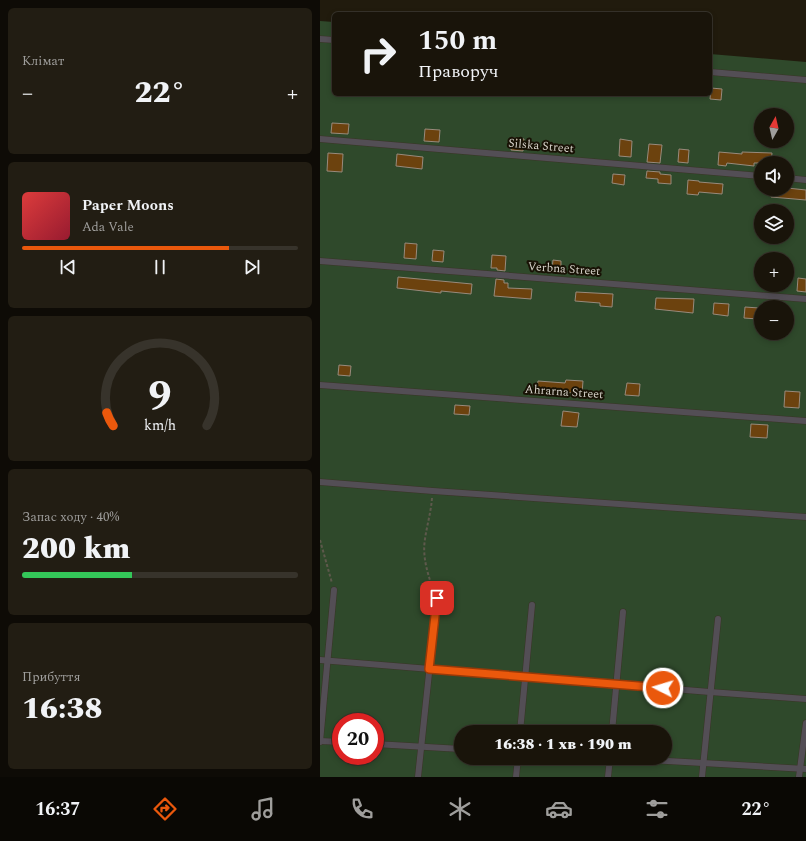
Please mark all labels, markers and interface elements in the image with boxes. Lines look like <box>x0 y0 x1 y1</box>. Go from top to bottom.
text: 150 m <box>418 19 497 62</box>
icon: right <box>352 28 404 80</box>
text: Клімат <box>22 51 64 71</box>
text: Праворуч <box>418 58 498 85</box>
text: 22° <box>135 70 186 116</box>
text: − <box>22 77 33 110</box>
text: + <box>287 77 298 110</box>
north arrow <box>754 108 794 148</box>
map controls <box>754 108 794 340</box>
street label: Silska Street <box>507 134 575 158</box>
button: sound <box>754 156 794 196</box>
text: Paper Moons <box>82 194 174 217</box>
button: layers <box>754 204 794 244</box>
text: Ada Vale <box>82 217 134 237</box>
button: + <box>754 252 794 292</box>
icon: previous <box>57 256 79 278</box>
icon: pause <box>149 256 171 278</box>
icon: next <box>241 256 263 278</box>
street label: Verbna Street <box>527 257 601 281</box>
button: − <box>754 300 794 340</box>
text: 9 <box>148 365 172 428</box>
street label: Ahrarna Street <box>524 380 604 404</box>
text: km/h <box>144 415 176 437</box>
text: Запас ходу · 40% <box>22 507 119 527</box>
text: 200 km <box>22 526 130 572</box>
pin <box>420 581 454 615</box>
icon: arrive <box>426 587 448 609</box>
text: Прибуття <box>22 667 80 687</box>
position arrow <box>642 667 684 709</box>
text: 16:38 <box>22 686 102 732</box>
speed limit sign: 20 <box>332 713 384 765</box>
text: 16:38 · 1 хв · 190 m <box>494 733 632 756</box>
icon: directions <box>151 795 179 823</box>
icon: music <box>249 795 277 823</box>
icon: phone <box>348 795 376 823</box>
icon: climate <box>446 795 474 823</box>
icon: car <box>545 795 573 823</box>
icon: filters <box>643 795 671 823</box>
text: 16:37 <box>35 796 80 823</box>
text: 22° <box>742 796 771 823</box>

